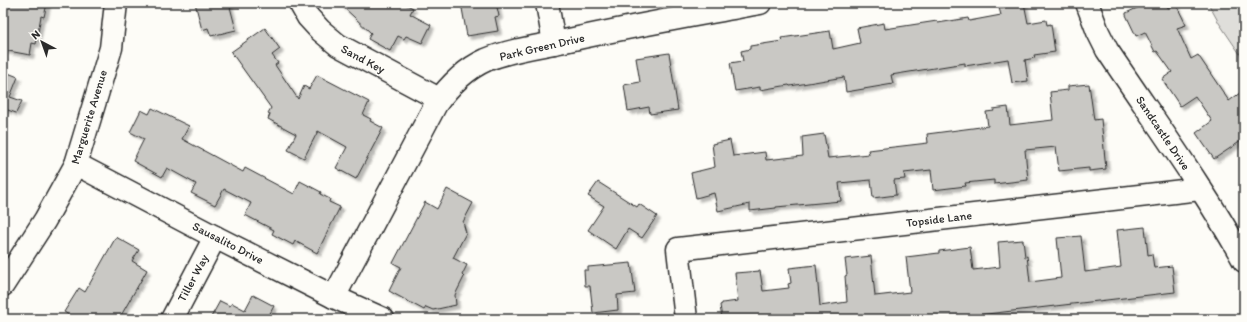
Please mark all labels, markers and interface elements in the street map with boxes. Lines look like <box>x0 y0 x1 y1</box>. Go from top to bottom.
north arrow <box>22 22 62 62</box>
text: N <box>29 27 43 42</box>
street label: Park Green Drive <box>498 30 586 64</box>
street label: Sand Key <box>339 42 388 77</box>
street label: Marguerite Avenue <box>68 68 110 166</box>
street label: Sandcastle Drive <box>1133 93 1193 173</box>
street label: Topside Lane <box>905 208 973 230</box>
street label: Sausalito Drive <box>190 219 266 267</box>
street label: Tiller Way <box>175 251 212 304</box>

